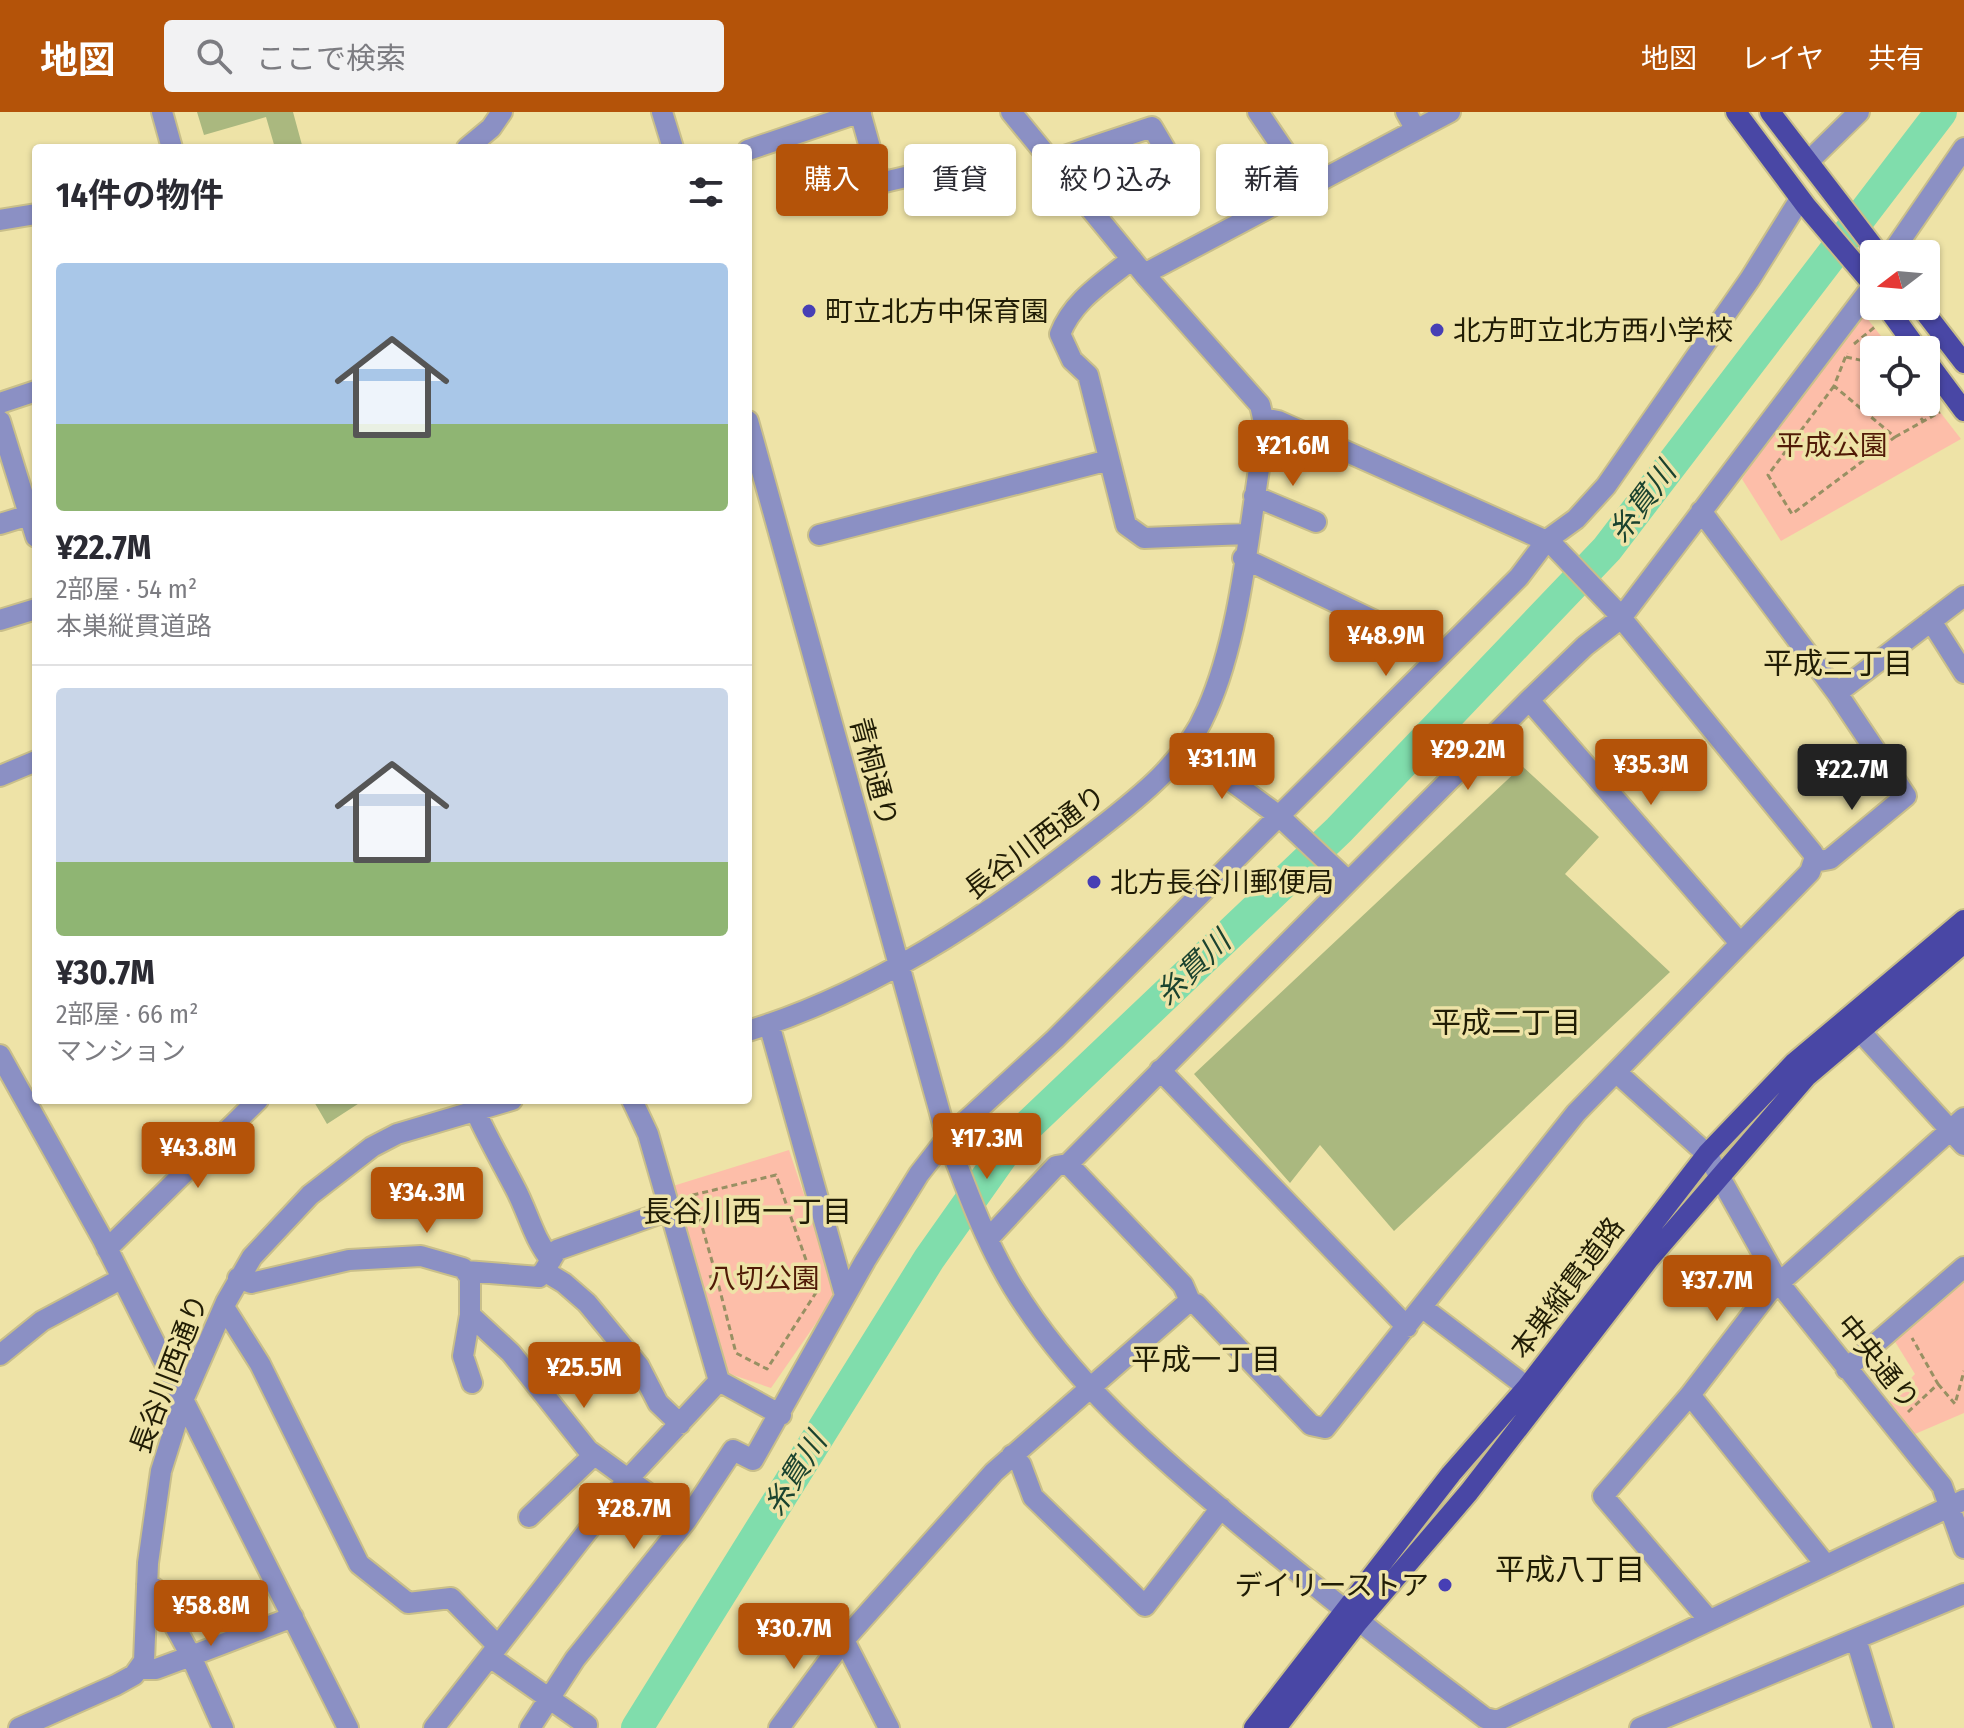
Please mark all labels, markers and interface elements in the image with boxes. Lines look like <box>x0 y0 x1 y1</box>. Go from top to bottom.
search box <box>164 20 724 92</box>
icon: search <box>192 34 236 78</box>
text: 地図 <box>40 37 116 83</box>
text: ここで検索 <box>256 41 406 77</box>
text: 地図 <box>1641 42 1697 75</box>
text: レイヤ <box>1741 42 1824 75</box>
text: 共有 <box>1868 42 1924 75</box>
chip: 購入 <box>776 144 888 216</box>
chip: 賃貸 <box>904 144 1016 216</box>
chip: 絞り込み <box>1032 144 1200 216</box>
chip: 新着 <box>1216 144 1328 216</box>
icon: filters <box>684 170 728 214</box>
text: 14件の物件 <box>56 175 224 216</box>
north arrow <box>1860 240 1940 320</box>
map controls <box>1860 240 1940 416</box>
place label: 町立北方中保育園 <box>825 295 1049 328</box>
marker: 町立北方中保育園 <box>800 302 818 320</box>
place label: 北方町立北方西小学校 <box>1453 314 1733 347</box>
icon: home <box>320 315 464 459</box>
marker: 北方町立北方西小学校 <box>1428 321 1446 339</box>
button: locate <box>1860 336 1940 416</box>
pin: ¥21.6M <box>1228 420 1358 488</box>
park label: 平成公園 <box>1776 429 1888 462</box>
text: ¥21.6M <box>1256 430 1330 461</box>
water label: 糸貫川 <box>1601 453 1685 549</box>
text: ¥22.7M <box>56 527 151 568</box>
text: 2部屋 · 54 m² <box>56 574 197 605</box>
pin: ¥48.9M <box>1321 610 1451 678</box>
text: 本巣縦貫道路 <box>56 611 212 642</box>
text: ¥48.9M <box>1347 620 1425 651</box>
district label: 平成三丁目 <box>1763 646 1913 682</box>
street label: 青桐通り <box>844 714 904 830</box>
pin: ¥29.2M <box>1403 724 1533 792</box>
pin: ¥31.1M <box>1157 733 1287 801</box>
text: ¥29.2M <box>1430 734 1506 765</box>
pin: ¥35.3M <box>1586 739 1716 807</box>
icon: home <box>320 740 464 884</box>
text: ¥31.1M <box>1187 743 1257 774</box>
pin: ¥22.7M <box>1787 744 1917 812</box>
text: ¥35.3M <box>1613 749 1689 780</box>
text: ¥22.7M <box>1816 754 1888 785</box>
street label: 長谷川西通り <box>958 778 1112 906</box>
place label: 北方長谷川郵便局 <box>1110 866 1334 899</box>
marker: 北方長谷川郵便局 <box>1085 873 1103 891</box>
water label: 糸貫川 <box>1148 922 1240 1012</box>
text: ¥30.7M <box>56 952 155 993</box>
text: 2部屋 · 66 m² <box>56 999 198 1030</box>
district label: 平成二丁目 <box>1431 1005 1581 1041</box>
text: マンション <box>56 1036 186 1067</box>
pin: ¥17.3M <box>922 1113 1052 1181</box>
pin: ¥43.8M <box>133 1122 263 1190</box>
text: ¥17.3M <box>951 1123 1023 1154</box>
text: ¥43.8M <box>160 1132 236 1163</box>
pin: ¥34.3M <box>362 1167 492 1235</box>
text: ¥34.3M <box>389 1177 465 1208</box>
district label: 長谷川西一丁目 <box>642 1194 852 1230</box>
street label: 本巣縦貫道路 <box>1503 1211 1631 1365</box>
pin: ¥37.7M <box>1652 1255 1782 1323</box>
park label: 八切公園 <box>708 1262 820 1295</box>
text: ¥37.7M <box>1681 1265 1753 1296</box>
street label: 長谷川西通り <box>123 1290 215 1458</box>
street label: 中央通り <box>1830 1308 1926 1416</box>
pin: ¥25.5M <box>519 1342 649 1410</box>
district label: 平成一丁目 <box>1131 1342 1281 1378</box>
text: ¥25.5M <box>546 1352 622 1383</box>
water label: 糸貫川 <box>756 1424 836 1522</box>
pin: ¥28.7M <box>569 1483 699 1551</box>
text: ¥28.7M <box>597 1493 671 1524</box>
district label: 平成八丁目 <box>1495 1552 1645 1588</box>
place label: デイリーストア <box>1234 1569 1429 1602</box>
marker: デイリーストア <box>1436 1576 1454 1594</box>
pin: ¥58.8M <box>146 1580 276 1648</box>
text: ¥58.8M <box>172 1590 250 1621</box>
pin: ¥30.7M <box>729 1603 859 1671</box>
text: ¥30.7M <box>756 1613 832 1644</box>

